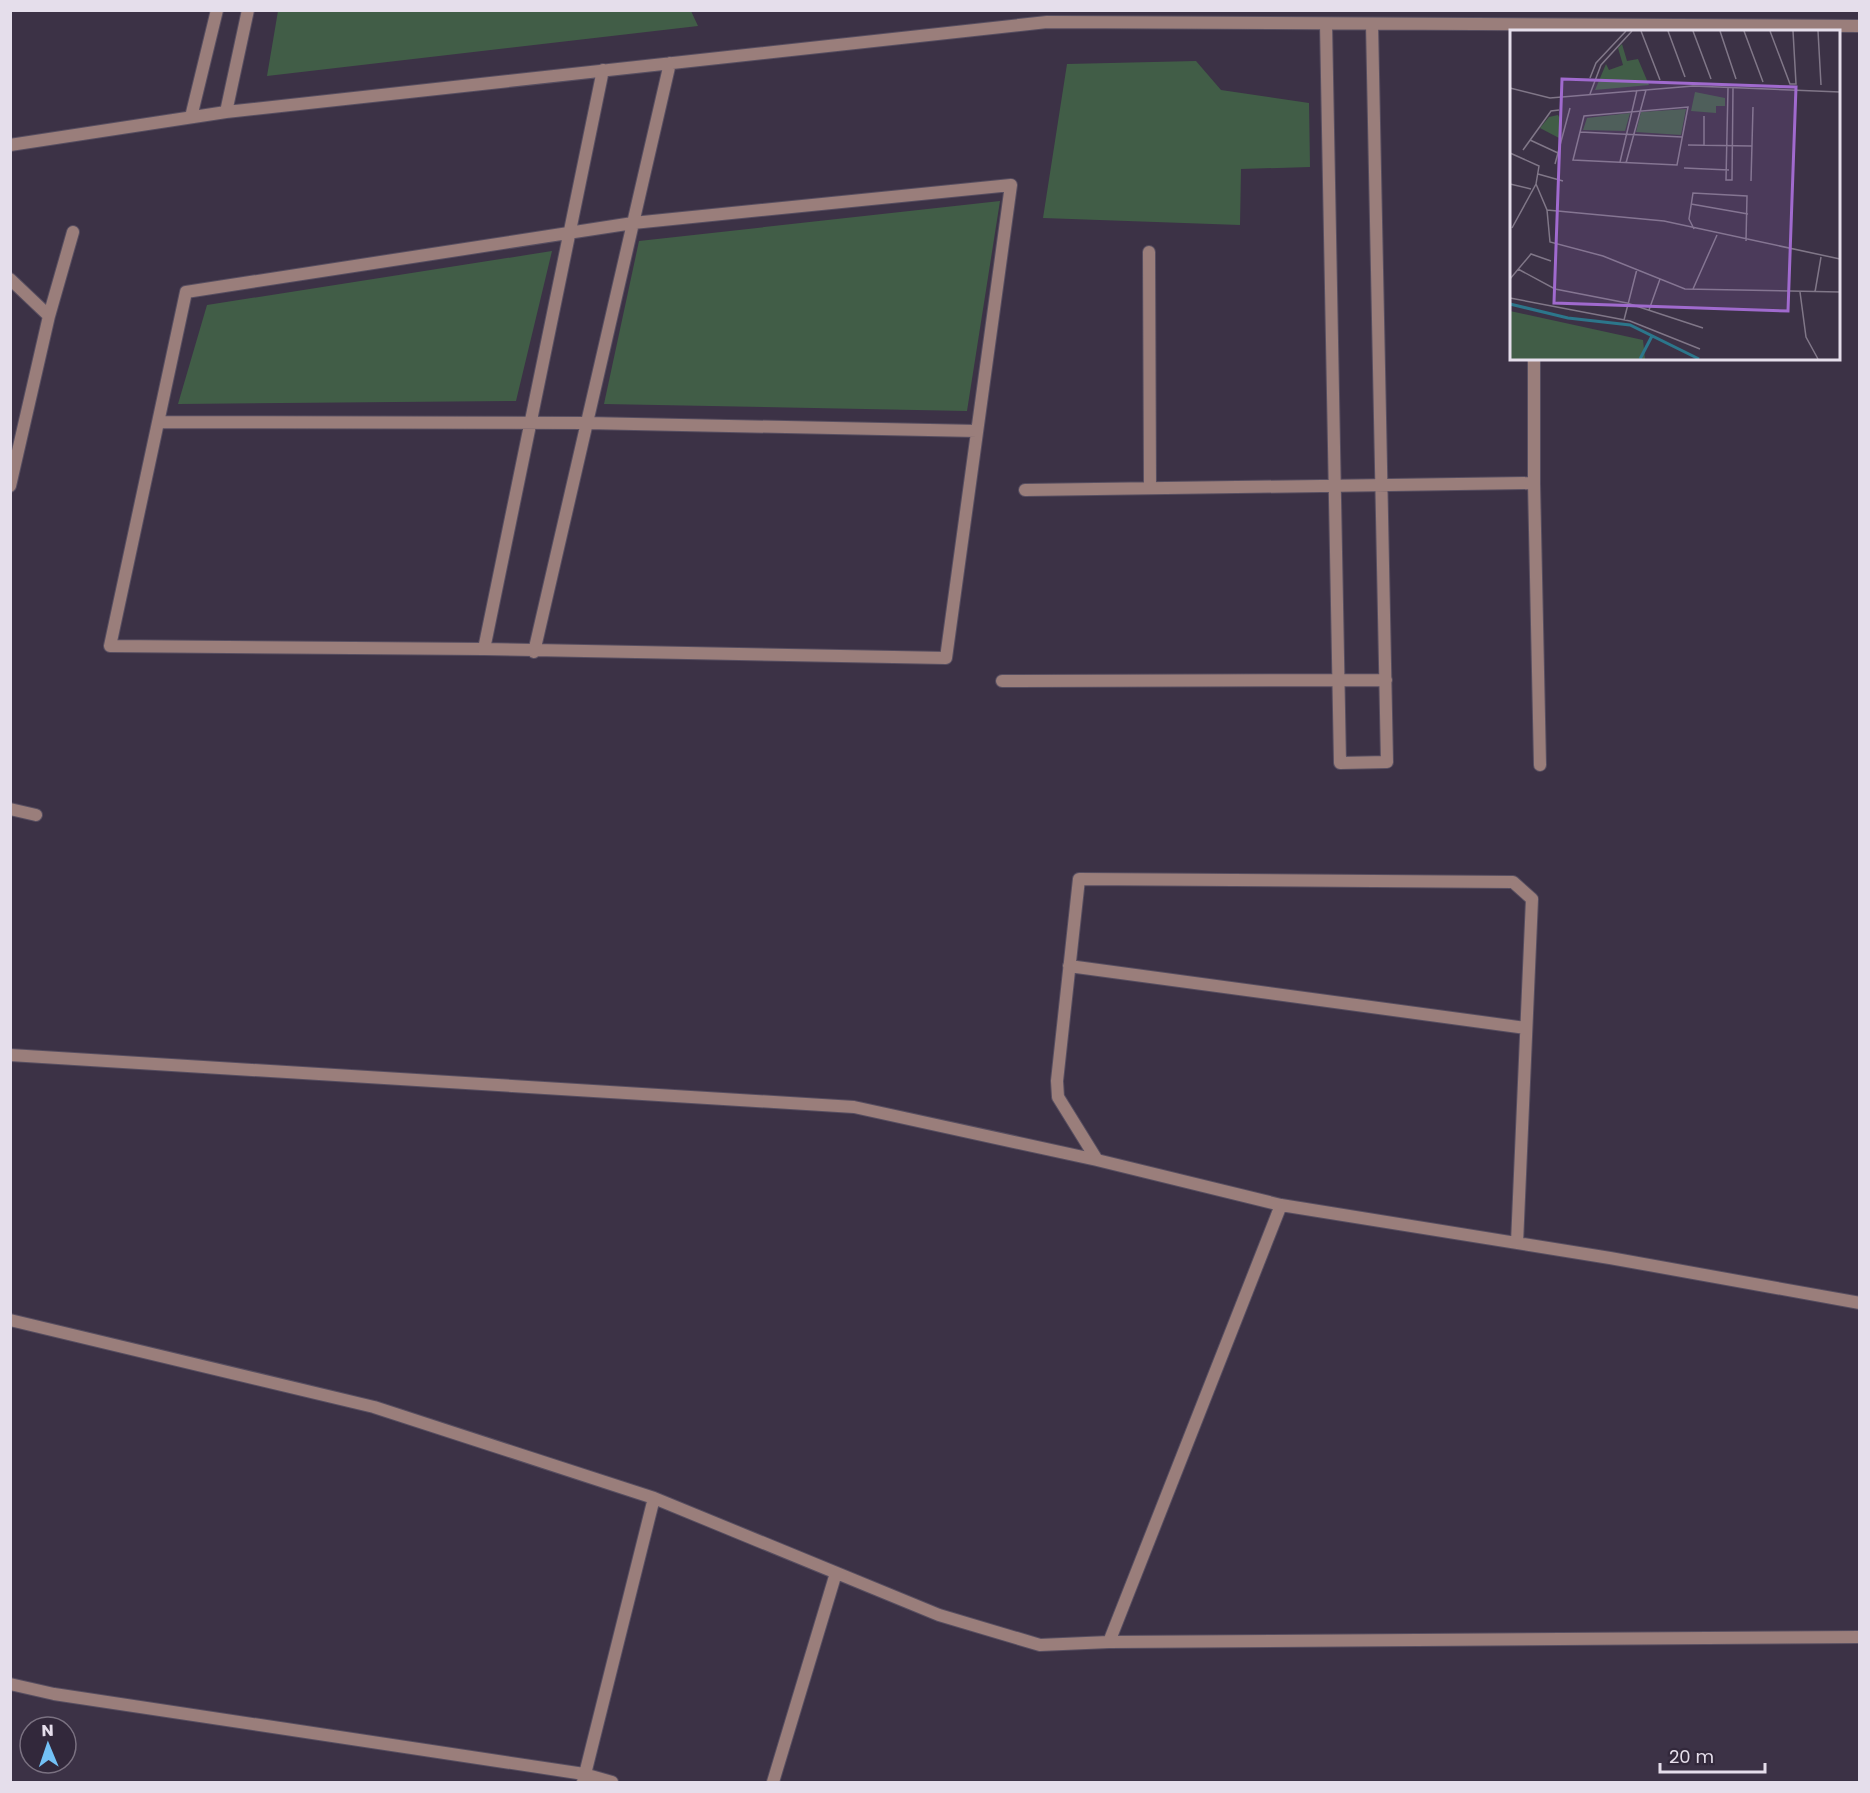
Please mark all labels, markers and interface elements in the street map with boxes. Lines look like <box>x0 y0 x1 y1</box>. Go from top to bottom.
inset map <box>1510 30 1840 360</box>
north arrow <box>18 1715 78 1775</box>
text: N <box>41 1719 54 1742</box>
scale bar <box>1660 1736 1765 1774</box>
text: 20 m <box>1669 1744 1714 1769</box>

